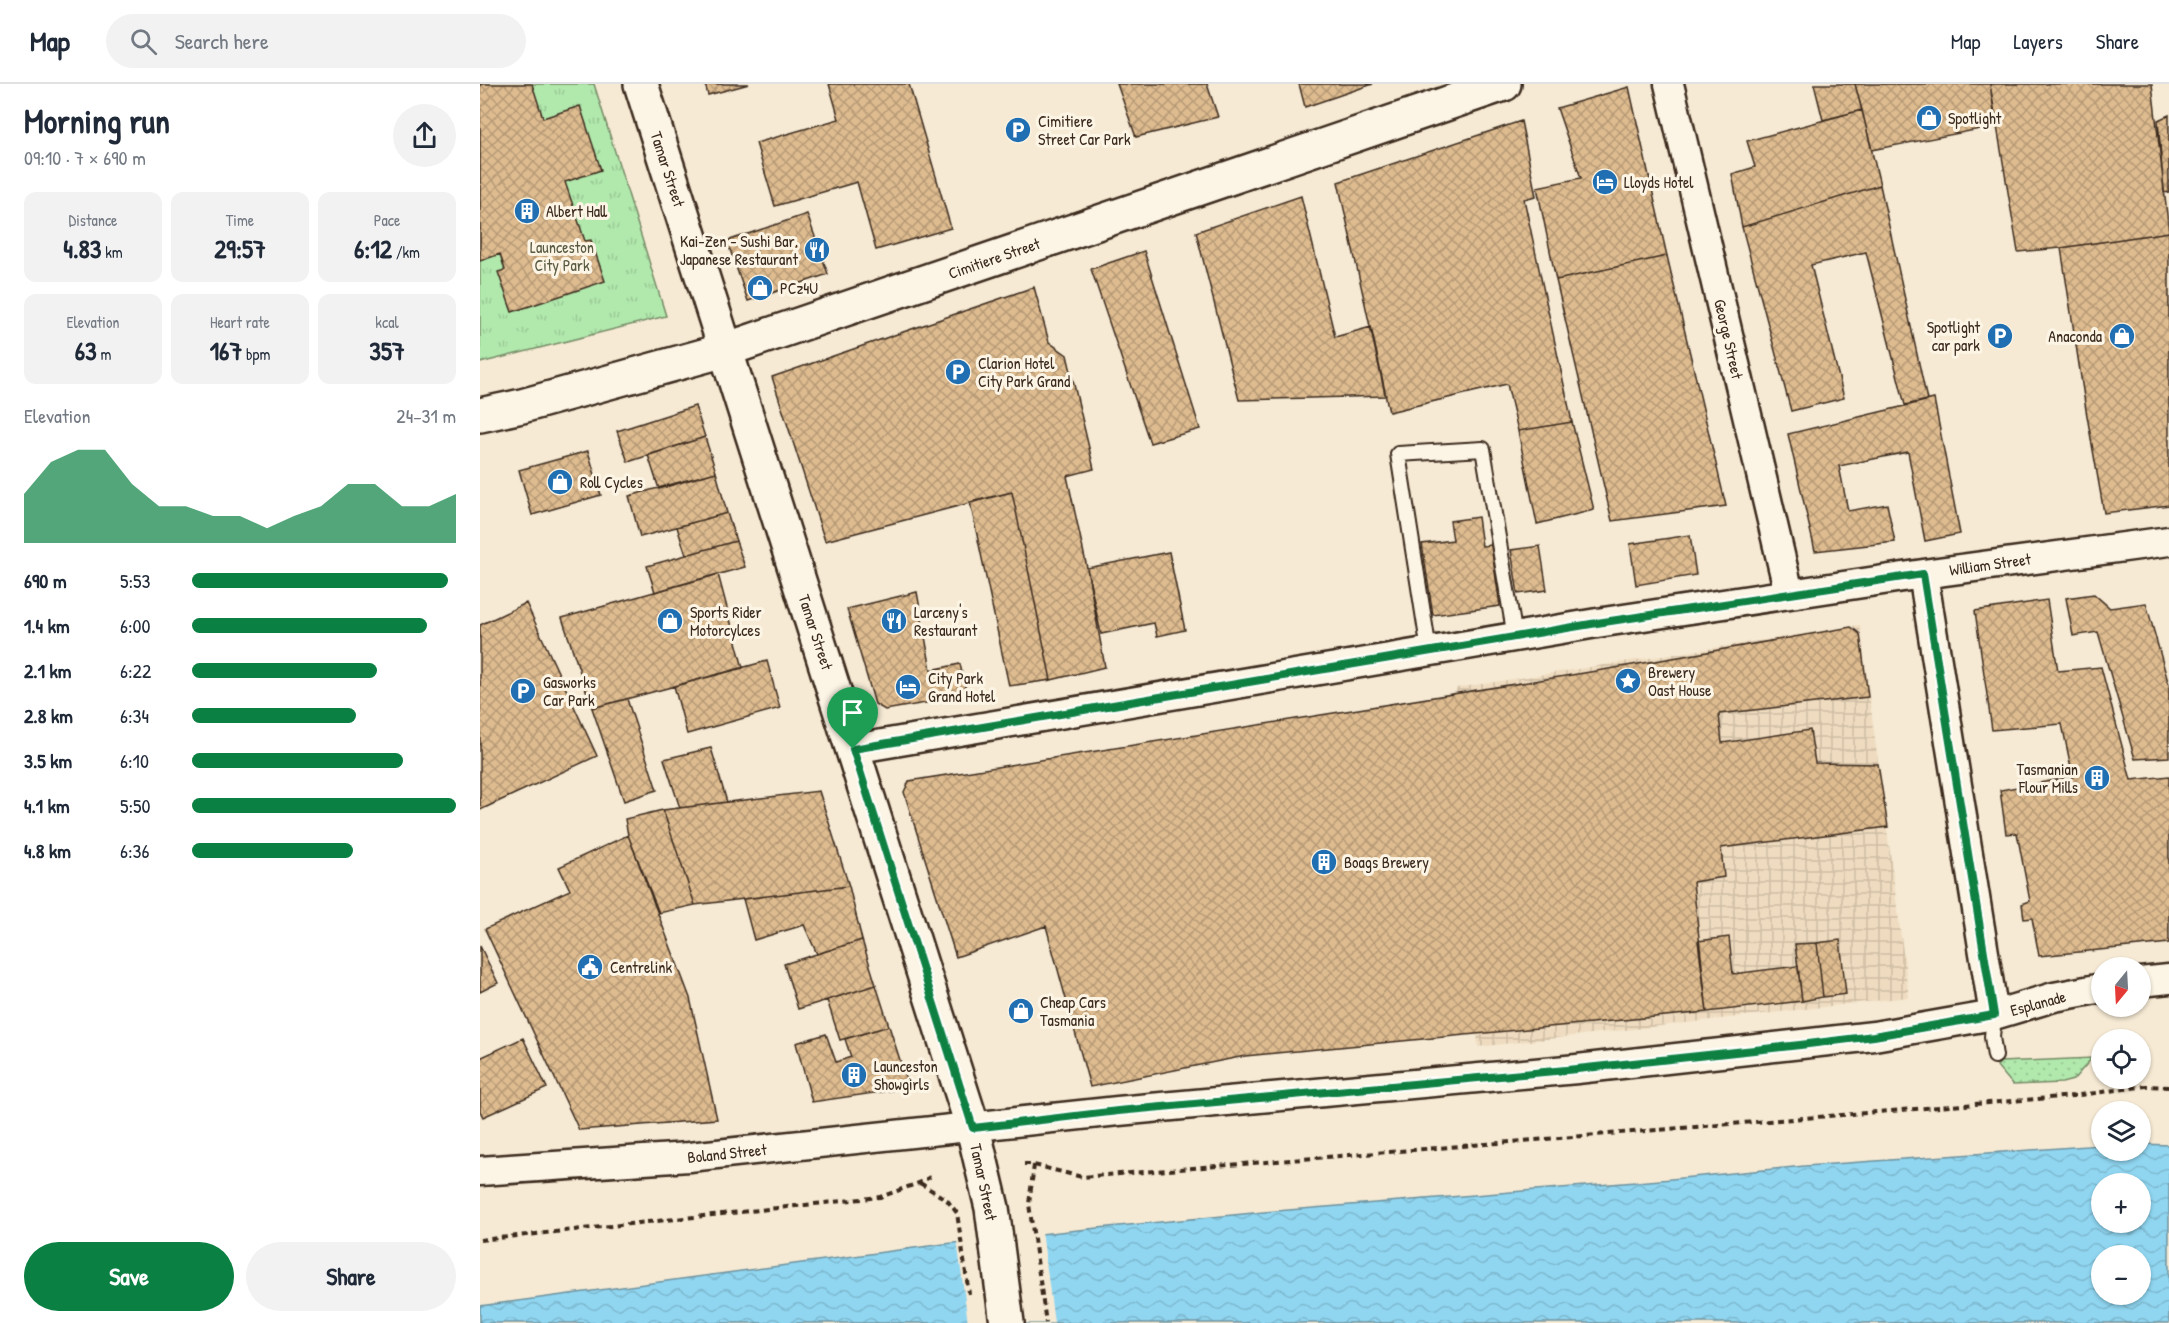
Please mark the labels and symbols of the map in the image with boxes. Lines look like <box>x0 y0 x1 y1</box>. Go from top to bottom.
shop icon: Spotlight <box>1914 103 1944 133</box>
place label: Spotlight <box>1948 107 2002 129</box>
place label: Cimitiere Street Car Park <box>1038 110 1131 150</box>
parking icon: Cimitiere Street Car Park <box>1003 115 1033 145</box>
street label: Tamar Street <box>645 129 691 210</box>
hotel icon: Lloyds Hotel <box>1590 167 1620 197</box>
place label: Lloyds Hotel <box>1624 171 1694 193</box>
building icon: Albert Hall <box>512 196 542 226</box>
place label: Albert Hall <box>546 200 607 222</box>
place label: Kai-Zen - Sushi Bar, Japanese Restaurant <box>680 230 798 270</box>
street label: Cimitiere Street <box>945 232 1043 284</box>
restaurant icon: Kai-Zen - Sushi Bar, Japanese Restaurant <box>802 235 832 265</box>
park label: Launceston City Park <box>530 236 594 276</box>
shop icon: PCz4U <box>745 273 775 303</box>
place label: PCz4U <box>780 277 818 299</box>
street label: George Street <box>1709 297 1749 381</box>
place label: Spotlight car park <box>1927 316 1980 356</box>
parking icon: Spotlight car park <box>1985 321 2015 351</box>
shop icon: Anaconda <box>2107 321 2137 351</box>
place label: Anaconda <box>2048 325 2102 347</box>
place label: Clarion Hotel City Park Grand <box>978 352 1070 392</box>
parking icon: Clarion Hotel City Park Grand <box>943 357 973 387</box>
shop icon: Roll Cycles <box>545 467 575 497</box>
place label: Roll Cycles <box>580 471 643 493</box>
street label: William Street <box>1948 547 2033 581</box>
street label: Tamar Street <box>793 592 839 673</box>
place label: Sports Rider Motorcylces <box>690 601 762 641</box>
place label: Larceny's Restaurant <box>914 601 978 641</box>
shop icon: Sports Rider Motorcylces <box>655 606 685 636</box>
restaurant icon: Larceny's Restaurant <box>879 606 909 636</box>
place label: Brewery Oast House <box>1648 661 1712 701</box>
place icon: Brewery Oast House <box>1613 666 1643 696</box>
place label: City Park Grand Hotel <box>928 667 996 707</box>
place label: Gasworks Car Park <box>543 671 596 711</box>
hotel icon: City Park Grand Hotel <box>893 672 923 702</box>
parking icon: Gasworks Car Park <box>508 676 538 706</box>
pin <box>827 687 878 749</box>
place label: Tasmanian Flour Mills <box>2017 758 2078 798</box>
building icon: Tasmanian Flour Mills <box>2082 763 2112 793</box>
building icon: Boags Brewery <box>1309 847 1339 877</box>
place label: Boags Brewery <box>1344 851 1429 873</box>
public building icon: Centrelink <box>575 952 605 982</box>
place label: Centrelink <box>610 956 672 978</box>
north arrow <box>2091 957 2151 1017</box>
street label: Esplanade <box>2008 985 2069 1021</box>
place label: Cheap Cars Tasmania <box>1040 991 1106 1031</box>
shop icon: Cheap Cars Tasmania <box>1006 996 1036 1026</box>
place label: Launceston Showgirls <box>874 1055 938 1095</box>
building icon: Launceston Showgirls <box>839 1060 869 1090</box>
street label: Boland Street <box>686 1138 768 1168</box>
street label: Tamar Street <box>965 1142 1003 1223</box>

